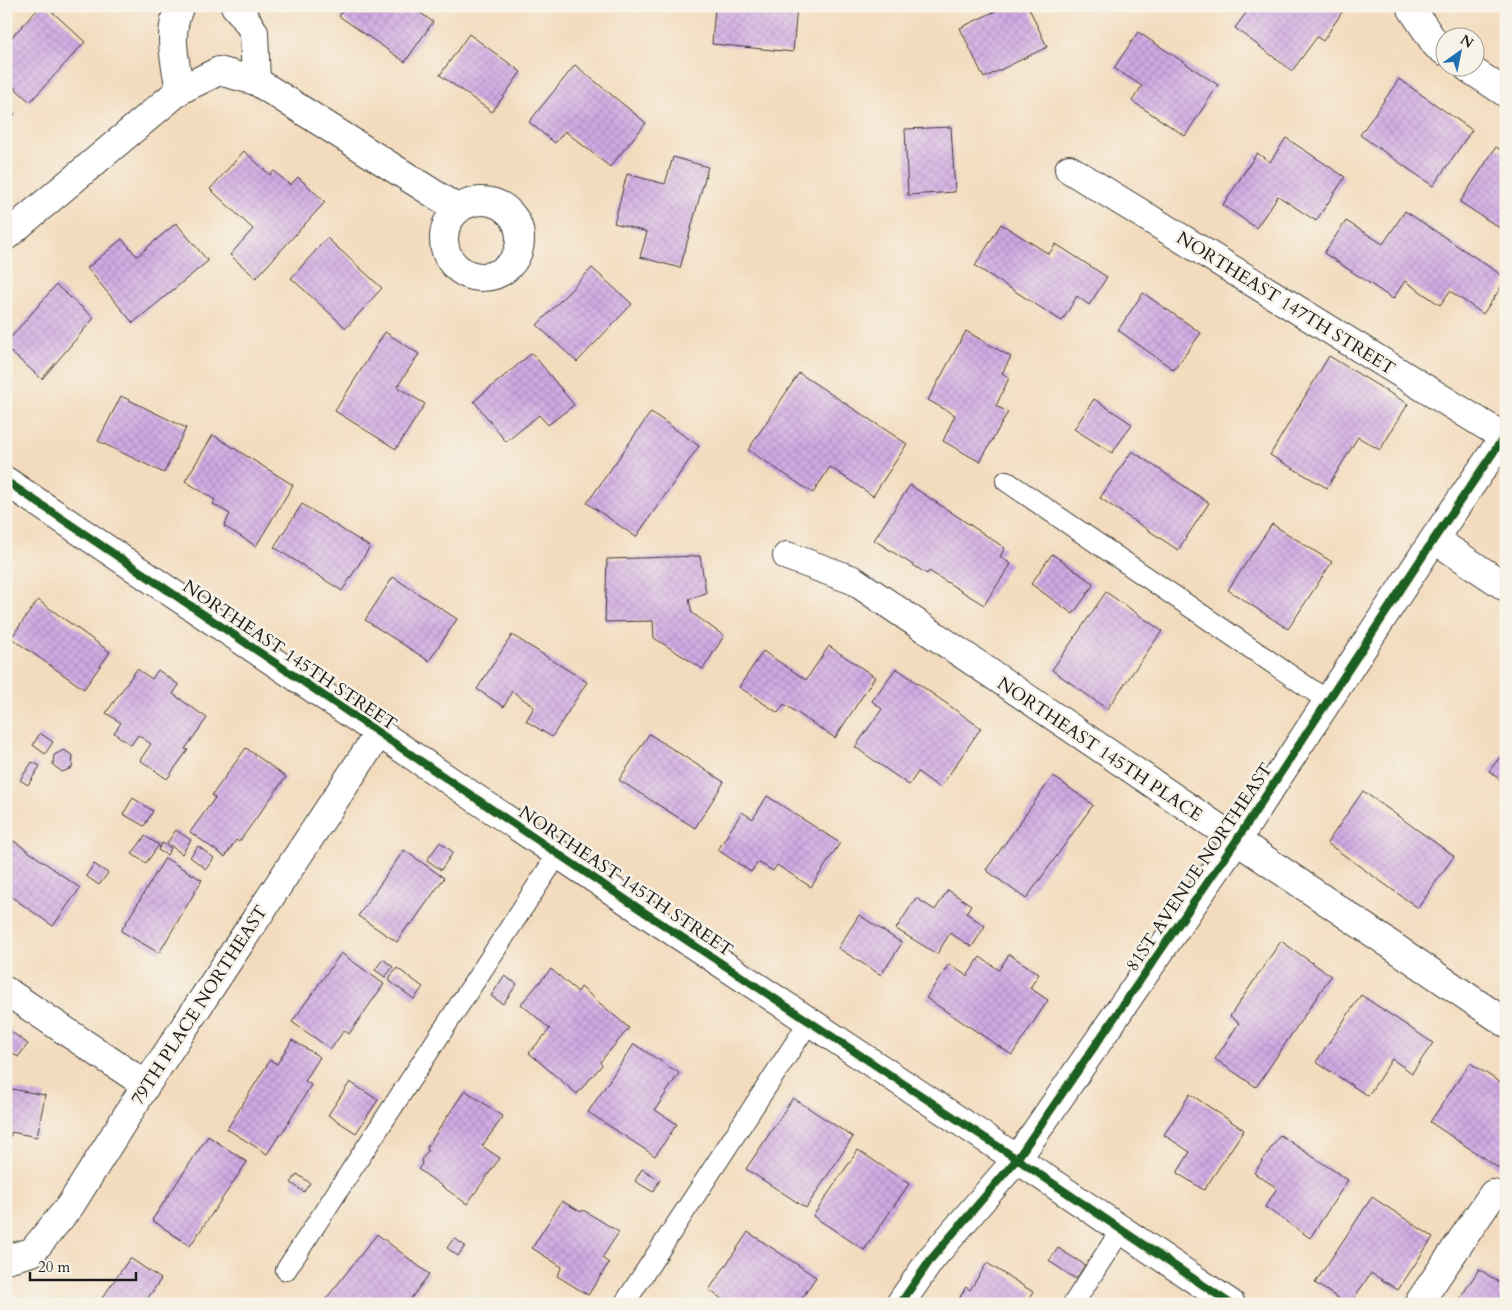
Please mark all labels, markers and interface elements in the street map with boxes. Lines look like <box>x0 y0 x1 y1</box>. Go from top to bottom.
north arrow <box>1434 28 1484 78</box>
text: N <box>1457 30 1477 53</box>
street label: NORTHEAST 147TH STREET <box>1172 226 1400 381</box>
street label: NORTHEAST 145TH STREET <box>178 574 402 737</box>
street label: NORTHEAST 145TH PLACE <box>992 671 1207 828</box>
street label: 81ST AVENUE NORTHEAST <box>1120 758 1279 976</box>
street label: NORTHEAST 145TH STREET <box>514 800 738 963</box>
street label: 79TH PLACE NORTHEAST <box>125 901 273 1110</box>
scale bar <box>30 1250 136 1282</box>
text: 20 m <box>38 1257 70 1277</box>

